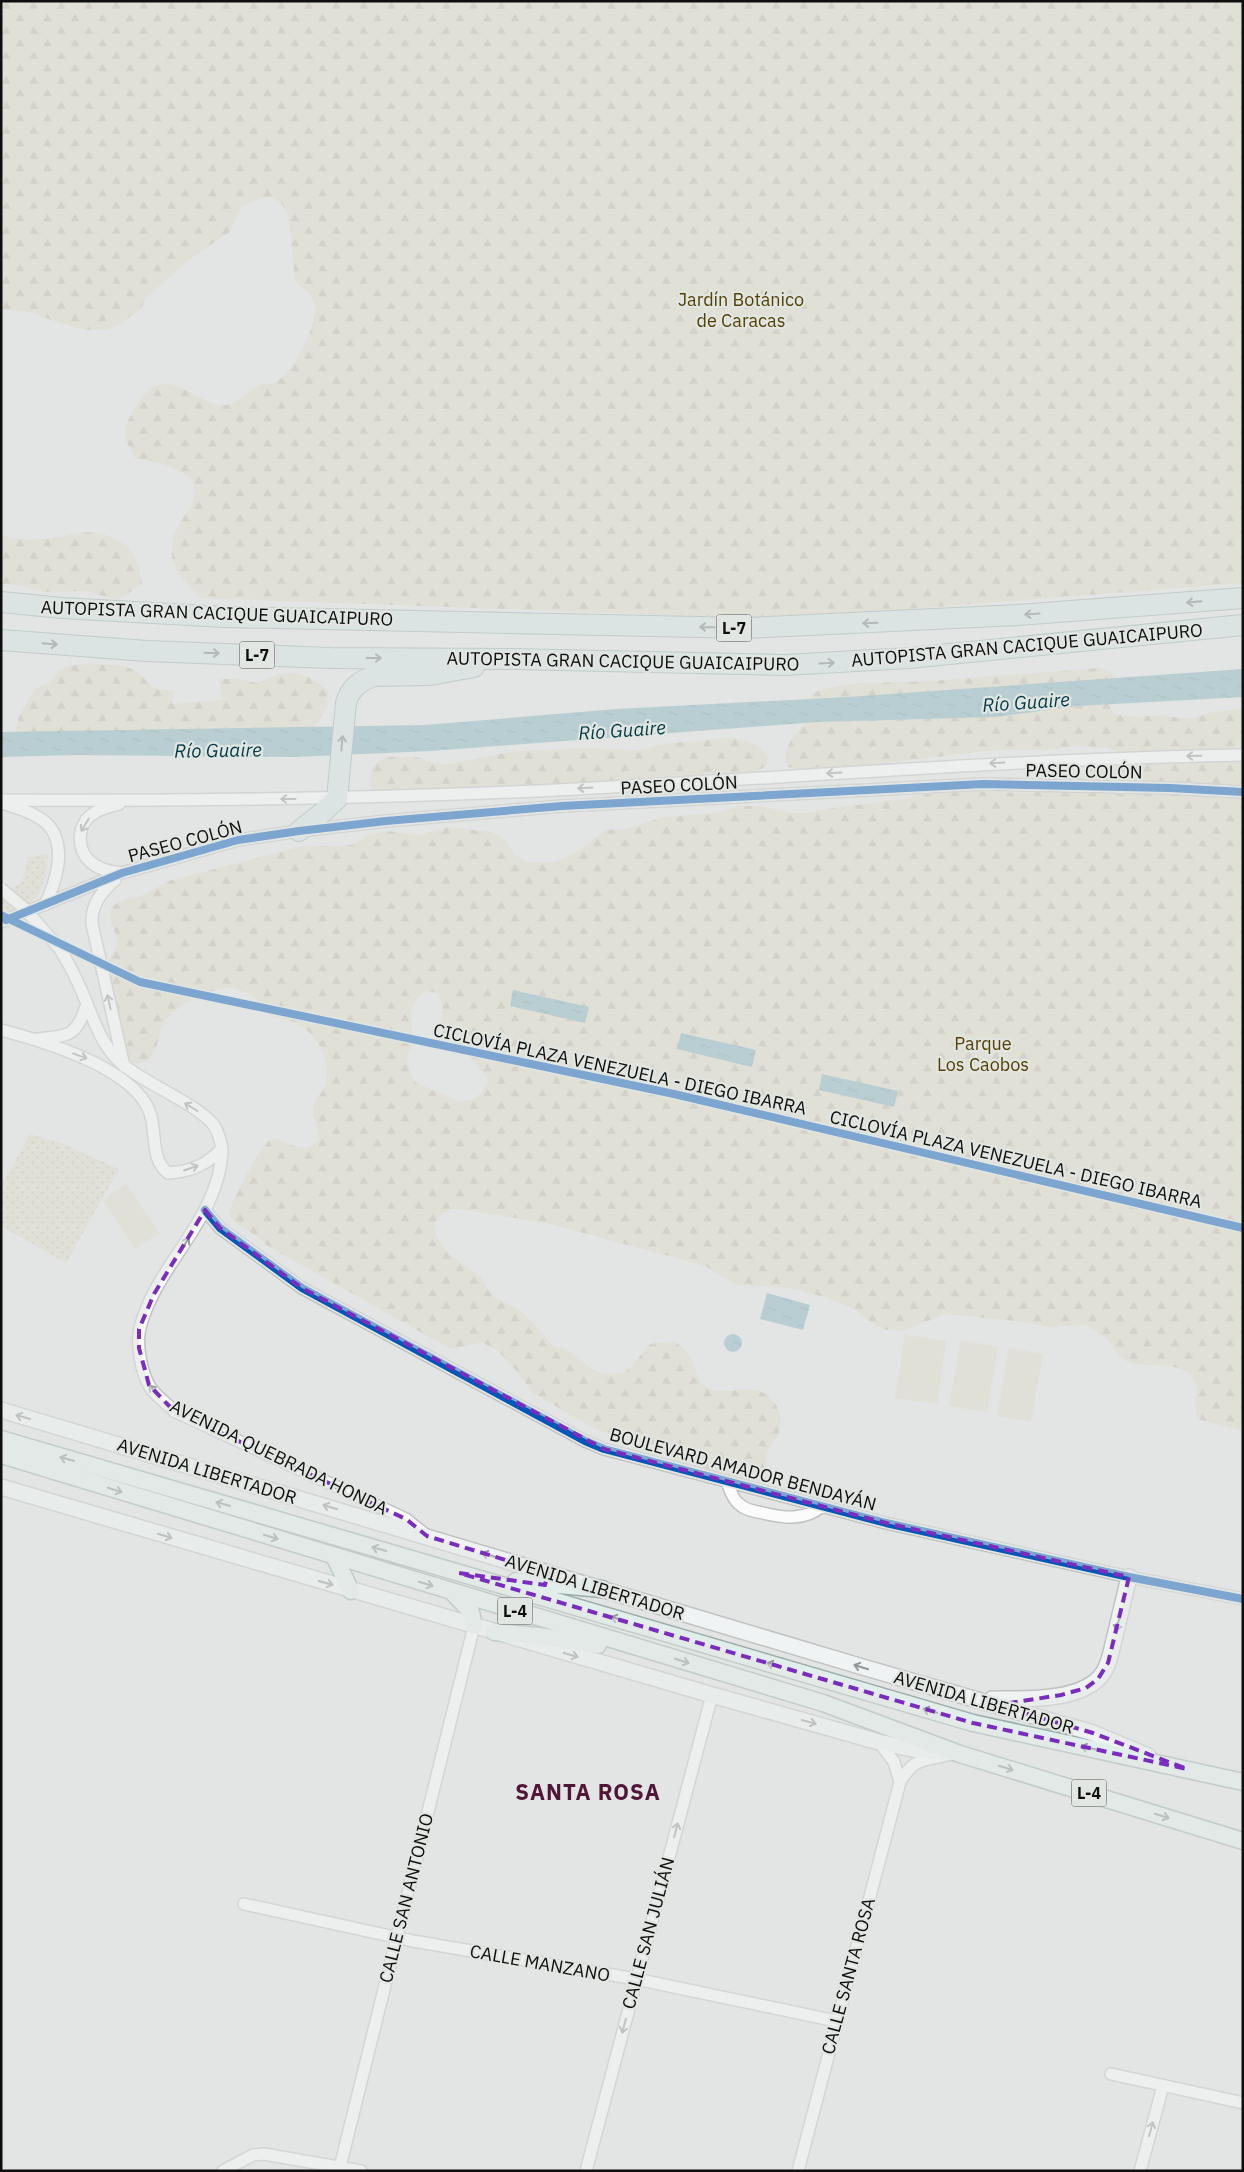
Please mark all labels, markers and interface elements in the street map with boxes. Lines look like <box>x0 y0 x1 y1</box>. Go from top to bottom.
park label: Jardín Botánico de Caracas <box>678 288 804 332</box>
street label: AUTOPISTA GRAN CACIQUE GUAICAIPURO <box>40 595 394 631</box>
one-way arrow <box>1186 597 1202 606</box>
one-way arrow <box>1024 609 1040 618</box>
road number: L-7 <box>716 614 752 641</box>
street label: AUTOPISTA GRAN CACIQUE GUAICAIPURO <box>850 618 1204 672</box>
one-way arrow <box>862 619 878 628</box>
one-way arrow <box>700 622 716 632</box>
one-way arrow <box>42 640 58 649</box>
road number: L-7 <box>240 642 274 668</box>
street label: AUTOPISTA GRAN CACIQUE GUAICAIPURO <box>446 646 800 676</box>
one-way arrow <box>204 648 220 658</box>
one-way arrow <box>366 653 382 663</box>
one-way arrow <box>819 658 835 667</box>
water label: Río Guaire <box>981 687 1071 717</box>
water label: Río Guaire <box>577 715 667 745</box>
one-way arrow <box>338 735 347 751</box>
water label: Río Guaire <box>174 737 262 763</box>
one-way arrow <box>1186 751 1202 761</box>
street label: PASEO COLÓN <box>1025 758 1143 784</box>
one-way arrow <box>989 759 1005 768</box>
one-way arrow <box>827 769 843 778</box>
street label: PASEO COLÓN <box>620 770 738 800</box>
one-way arrow <box>577 784 593 793</box>
one-way arrow <box>280 794 296 804</box>
street label: PASEO COLÓN <box>125 815 245 867</box>
one-way arrow <box>79 817 89 831</box>
one-way arrow <box>103 994 113 1010</box>
street label: CICLOVÍA PLAZA VENEZUELA - DIEGO IBARRA <box>431 1018 809 1120</box>
park label: Parque Los Caobos <box>937 1032 1029 1076</box>
one-way arrow <box>72 1052 87 1061</box>
one-way arrow <box>185 1102 199 1112</box>
street label: CICLOVÍA PLAZA VENEZUELA - DIEGO IBARRA <box>828 1105 1205 1213</box>
one-way arrow <box>182 1163 198 1172</box>
one-way arrow <box>180 1237 190 1251</box>
one-way arrow <box>149 1385 160 1398</box>
street label: AVENIDA QUEBRADA HONDA <box>166 1394 392 1520</box>
one-way arrow <box>16 1411 32 1421</box>
street label: BOULEVARD AMADOR BENDAYÁN <box>607 1422 879 1516</box>
street label: AVENIDA LIBERTADOR <box>115 1433 299 1509</box>
one-way arrow <box>59 1453 75 1463</box>
one-way arrow <box>107 1486 123 1496</box>
one-way arrow <box>215 1498 231 1508</box>
one-way arrow <box>323 1502 339 1512</box>
one-way arrow <box>157 1532 173 1542</box>
one-way arrow <box>262 1533 278 1543</box>
one-way arrow <box>371 1544 387 1554</box>
one-way arrow <box>481 1549 497 1559</box>
street label: AVENIDA LIBERTADOR <box>503 1549 687 1625</box>
one-way arrow <box>317 1579 333 1589</box>
one-way arrow <box>418 1580 434 1590</box>
road number: L-4 <box>498 1598 532 1624</box>
one-way arrow <box>611 1614 627 1624</box>
one-way arrow <box>1113 1616 1122 1632</box>
one-way arrow <box>563 1650 579 1660</box>
one-way arrow <box>674 1657 690 1667</box>
one-way arrow <box>767 1660 783 1670</box>
one-way arrow <box>853 1661 869 1671</box>
street label: AVENIDA LIBERTADOR <box>891 1665 1077 1739</box>
one-way arrow <box>923 1705 939 1715</box>
one-way arrow <box>801 1718 817 1728</box>
one-way arrow <box>1081 1742 1097 1752</box>
one-way arrow <box>998 1764 1014 1774</box>
district label: SANTA ROSA <box>515 1777 661 1806</box>
road number: L-4 <box>1072 1780 1106 1806</box>
street label: CALLE SAN ANTONIO <box>374 1811 438 1985</box>
one-way arrow <box>1154 1811 1170 1821</box>
one-way arrow <box>671 1823 681 1839</box>
street label: CALLE SAN JULIÁN <box>617 1855 679 2011</box>
street label: CALLE SANTA ROSA <box>816 1895 880 2057</box>
street label: CALLE MANZANO <box>468 1939 612 1987</box>
one-way arrow <box>618 2018 628 2034</box>
one-way arrow <box>1147 2121 1157 2137</box>

